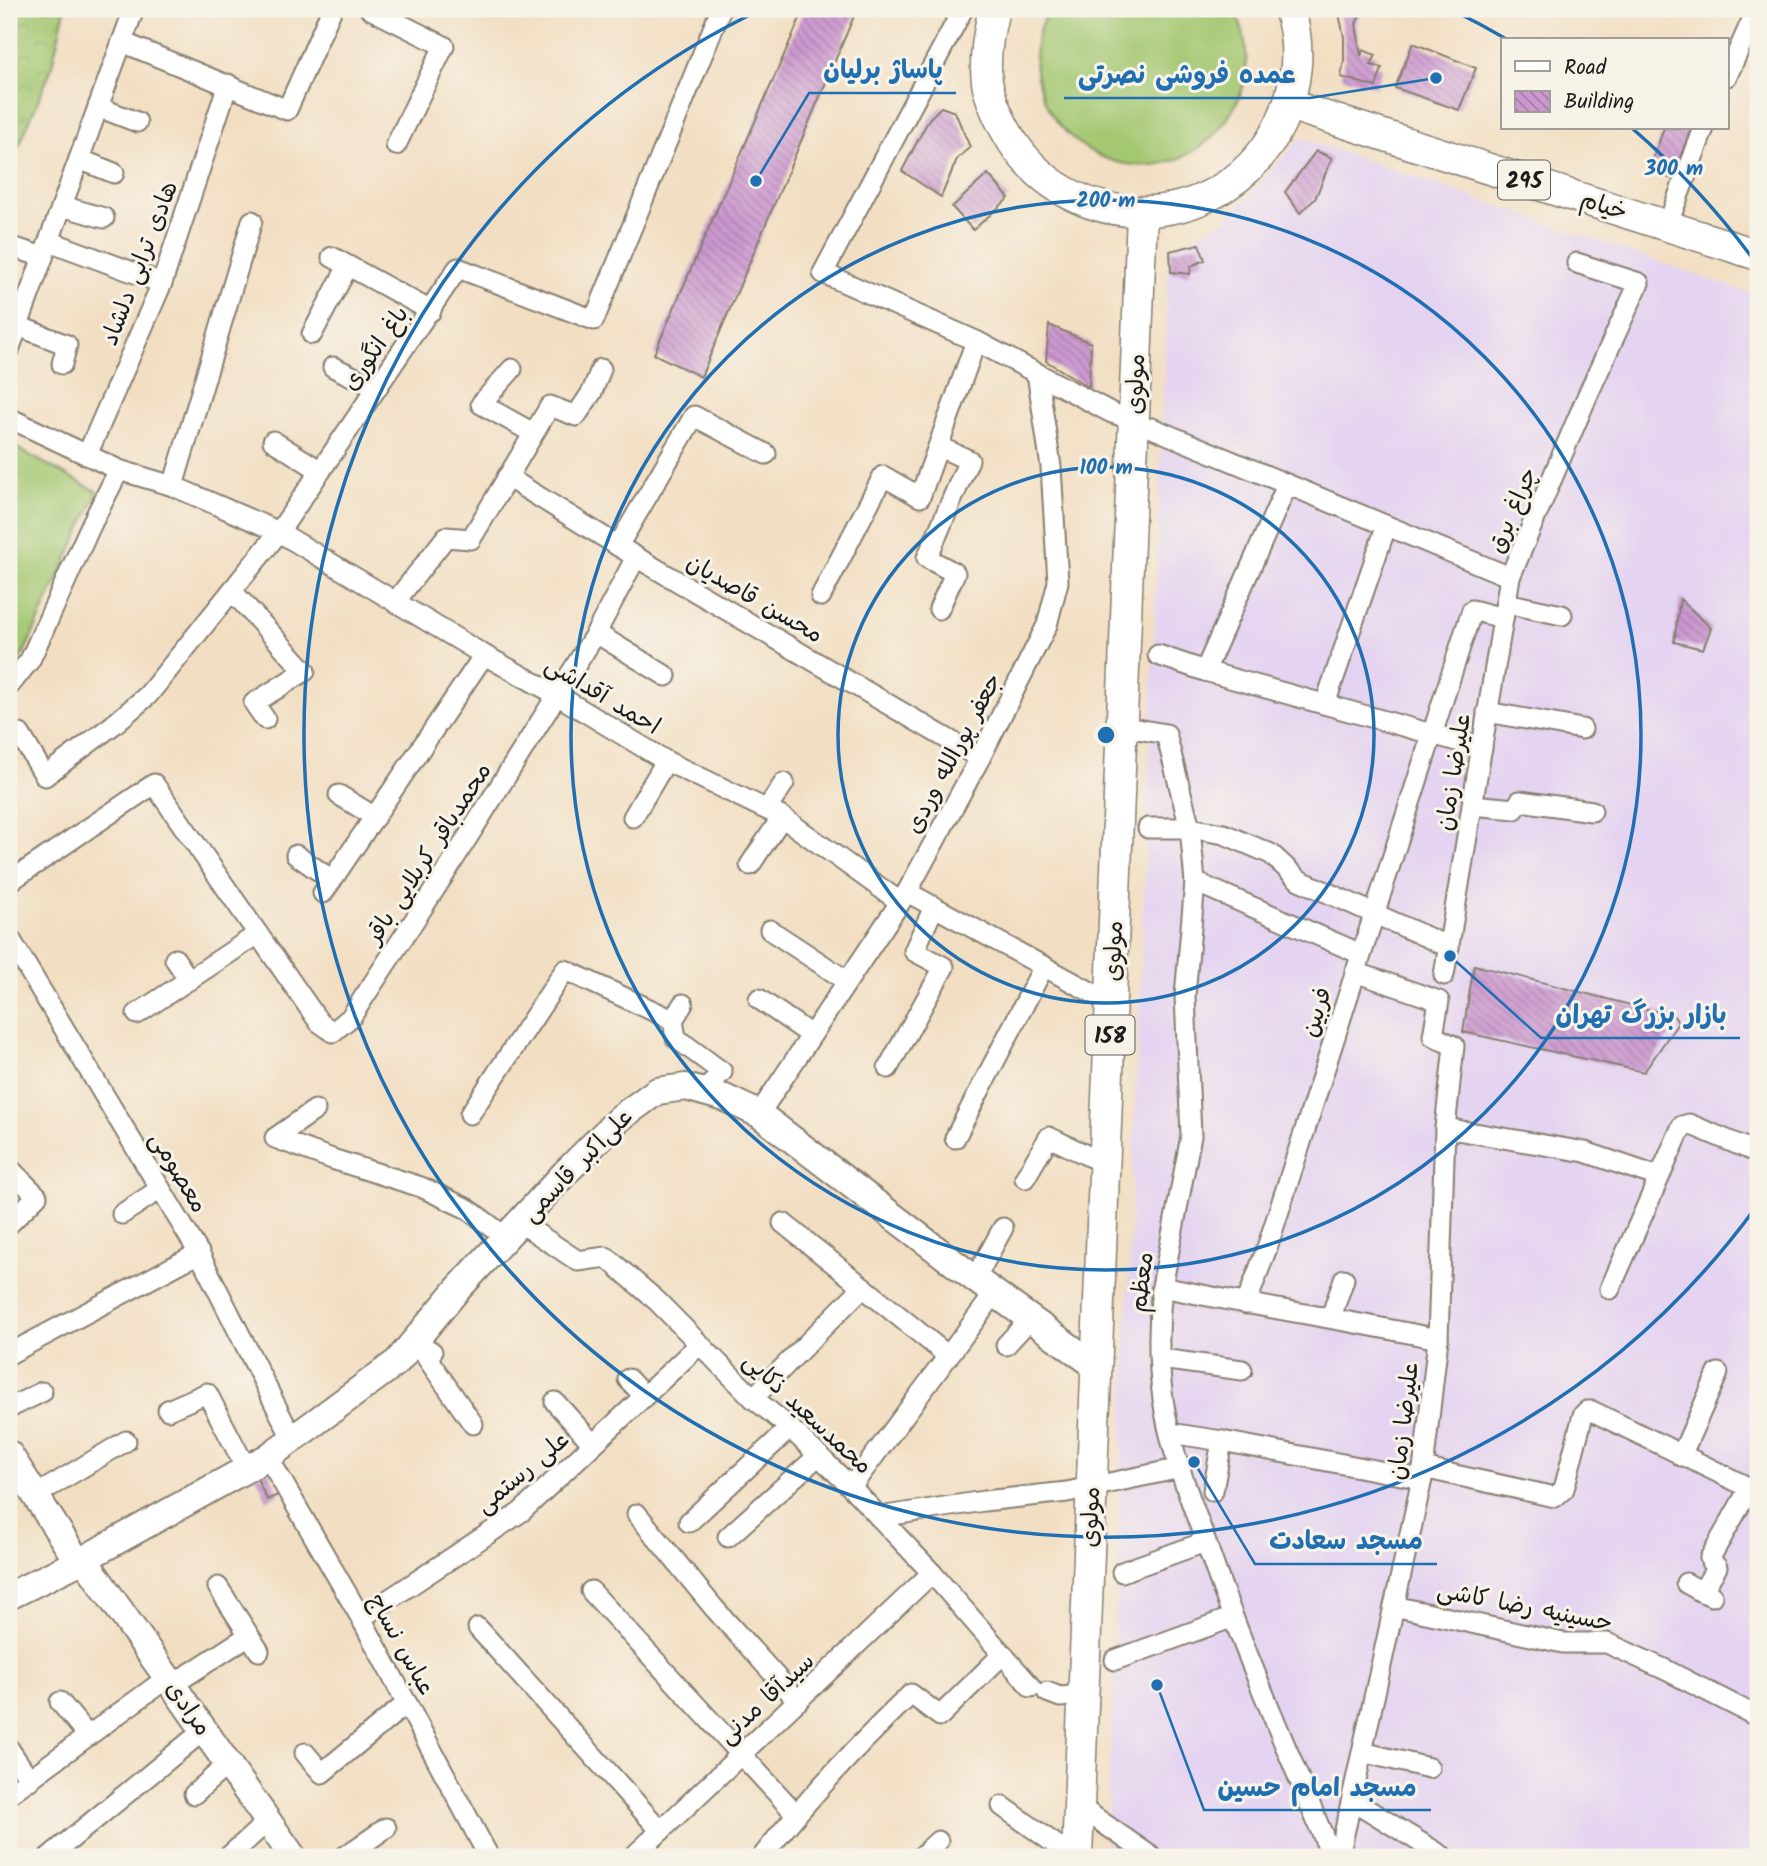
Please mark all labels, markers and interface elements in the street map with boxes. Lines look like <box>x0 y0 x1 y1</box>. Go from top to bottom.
legend <box>1501 38 1728 130</box>
callout: پاساژ برلیان <box>809 46 956 93</box>
text: پاساژ برلیان <box>823 50 943 92</box>
callout: عمده فروشی نصرتی <box>1064 51 1310 98</box>
text: Road <box>1564 52 1607 85</box>
text: عمده فروشی نصرتی <box>1078 55 1296 97</box>
text: Building <box>1564 86 1634 119</box>
text: 300 m <box>1644 153 1703 186</box>
road number: 295 <box>1498 160 1550 200</box>
street label: هادی ترابی دلشاد <box>91 176 190 352</box>
street label: خیام <box>1575 181 1632 232</box>
text: 200 m <box>1076 185 1136 218</box>
street label: باغ انگوری <box>332 298 420 400</box>
street label: مولوی <box>1116 353 1157 415</box>
text: 100 m <box>1079 452 1133 485</box>
street label: چراغ برق <box>1478 461 1549 560</box>
street label: محسن قاصدیان <box>678 544 830 654</box>
street label: احمد آقداشی <box>537 646 668 746</box>
street label: جعفر پورالله وردی <box>895 666 1013 841</box>
street label: علیرضا زمان <box>1426 711 1483 834</box>
centre of rings <box>1094 723 1118 747</box>
street label: محمدباقر کربلایی باقر <box>355 755 503 954</box>
street label: مولوی <box>1094 920 1135 982</box>
street label: فربین <box>1291 982 1344 1043</box>
callout: بازار بزرگ تهران <box>1541 991 1740 1038</box>
text: بازار بزرگ تهران <box>1556 995 1726 1037</box>
road number: 158 <box>1086 1016 1134 1054</box>
street label: علی‌اکبر قاسمی <box>513 1100 643 1232</box>
street label: معصومی <box>138 1124 218 1221</box>
street label: معظم <box>1119 1250 1166 1315</box>
street label: محمدسعید ذکایی <box>733 1343 881 1485</box>
street label: علیرضا زمان <box>1378 1360 1431 1482</box>
street label: علی رستمی <box>467 1422 579 1525</box>
street label: مولوی <box>1071 1486 1112 1548</box>
callout: مسجد سعادت <box>1255 1517 1437 1564</box>
text: مسجد سعادت <box>1269 1521 1423 1563</box>
street label: حسینیه رضا کاشی <box>1434 1571 1616 1644</box>
street label: عباس نساج <box>357 1586 445 1703</box>
street label: سیدآقا مدنی <box>710 1644 824 1755</box>
street label: مرادی <box>154 1673 221 1745</box>
callout: مسجد امام حسین <box>1204 1763 1431 1810</box>
text: مسجد امام حسین <box>1217 1768 1417 1810</box>

